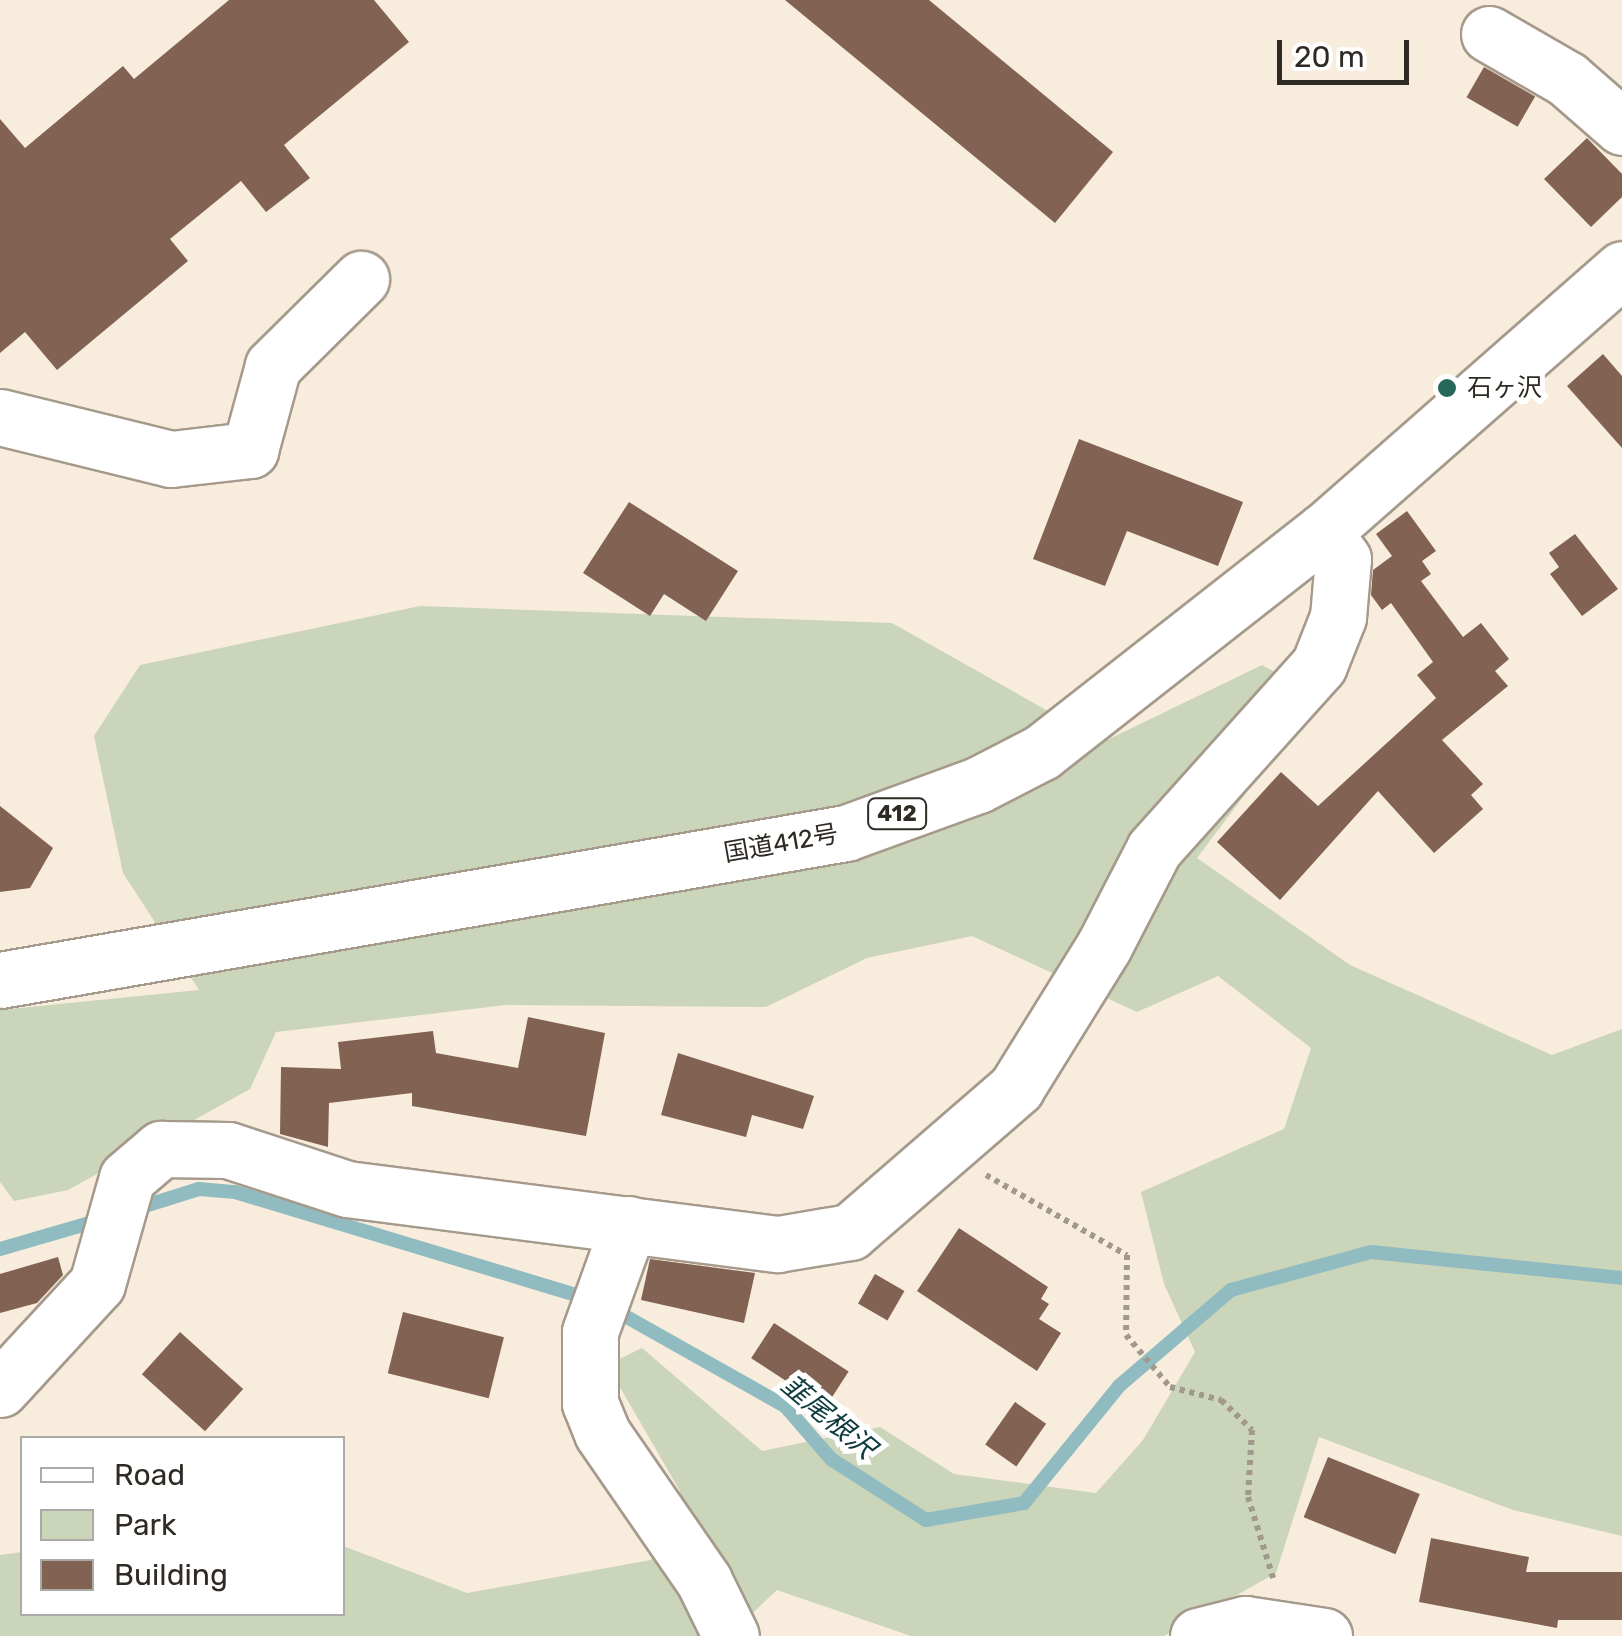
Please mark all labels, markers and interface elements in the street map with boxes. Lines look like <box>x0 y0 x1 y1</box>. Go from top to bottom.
scale bar <box>1282 20 1414 82</box>
text: 20 m <box>1294 39 1365 75</box>
place label: 石ヶ沢 <box>1467 373 1542 403</box>
marker: 石ヶ沢 <box>1436 377 1458 399</box>
road number: 412 <box>867 797 927 831</box>
street label: 国道412号 <box>722 819 840 869</box>
water label: 韮尾根沢 <box>774 1368 882 1466</box>
legend <box>20 1436 345 1616</box>
text: Road <box>114 1457 185 1493</box>
text: Park <box>114 1507 176 1543</box>
text: Building <box>114 1557 228 1593</box>

